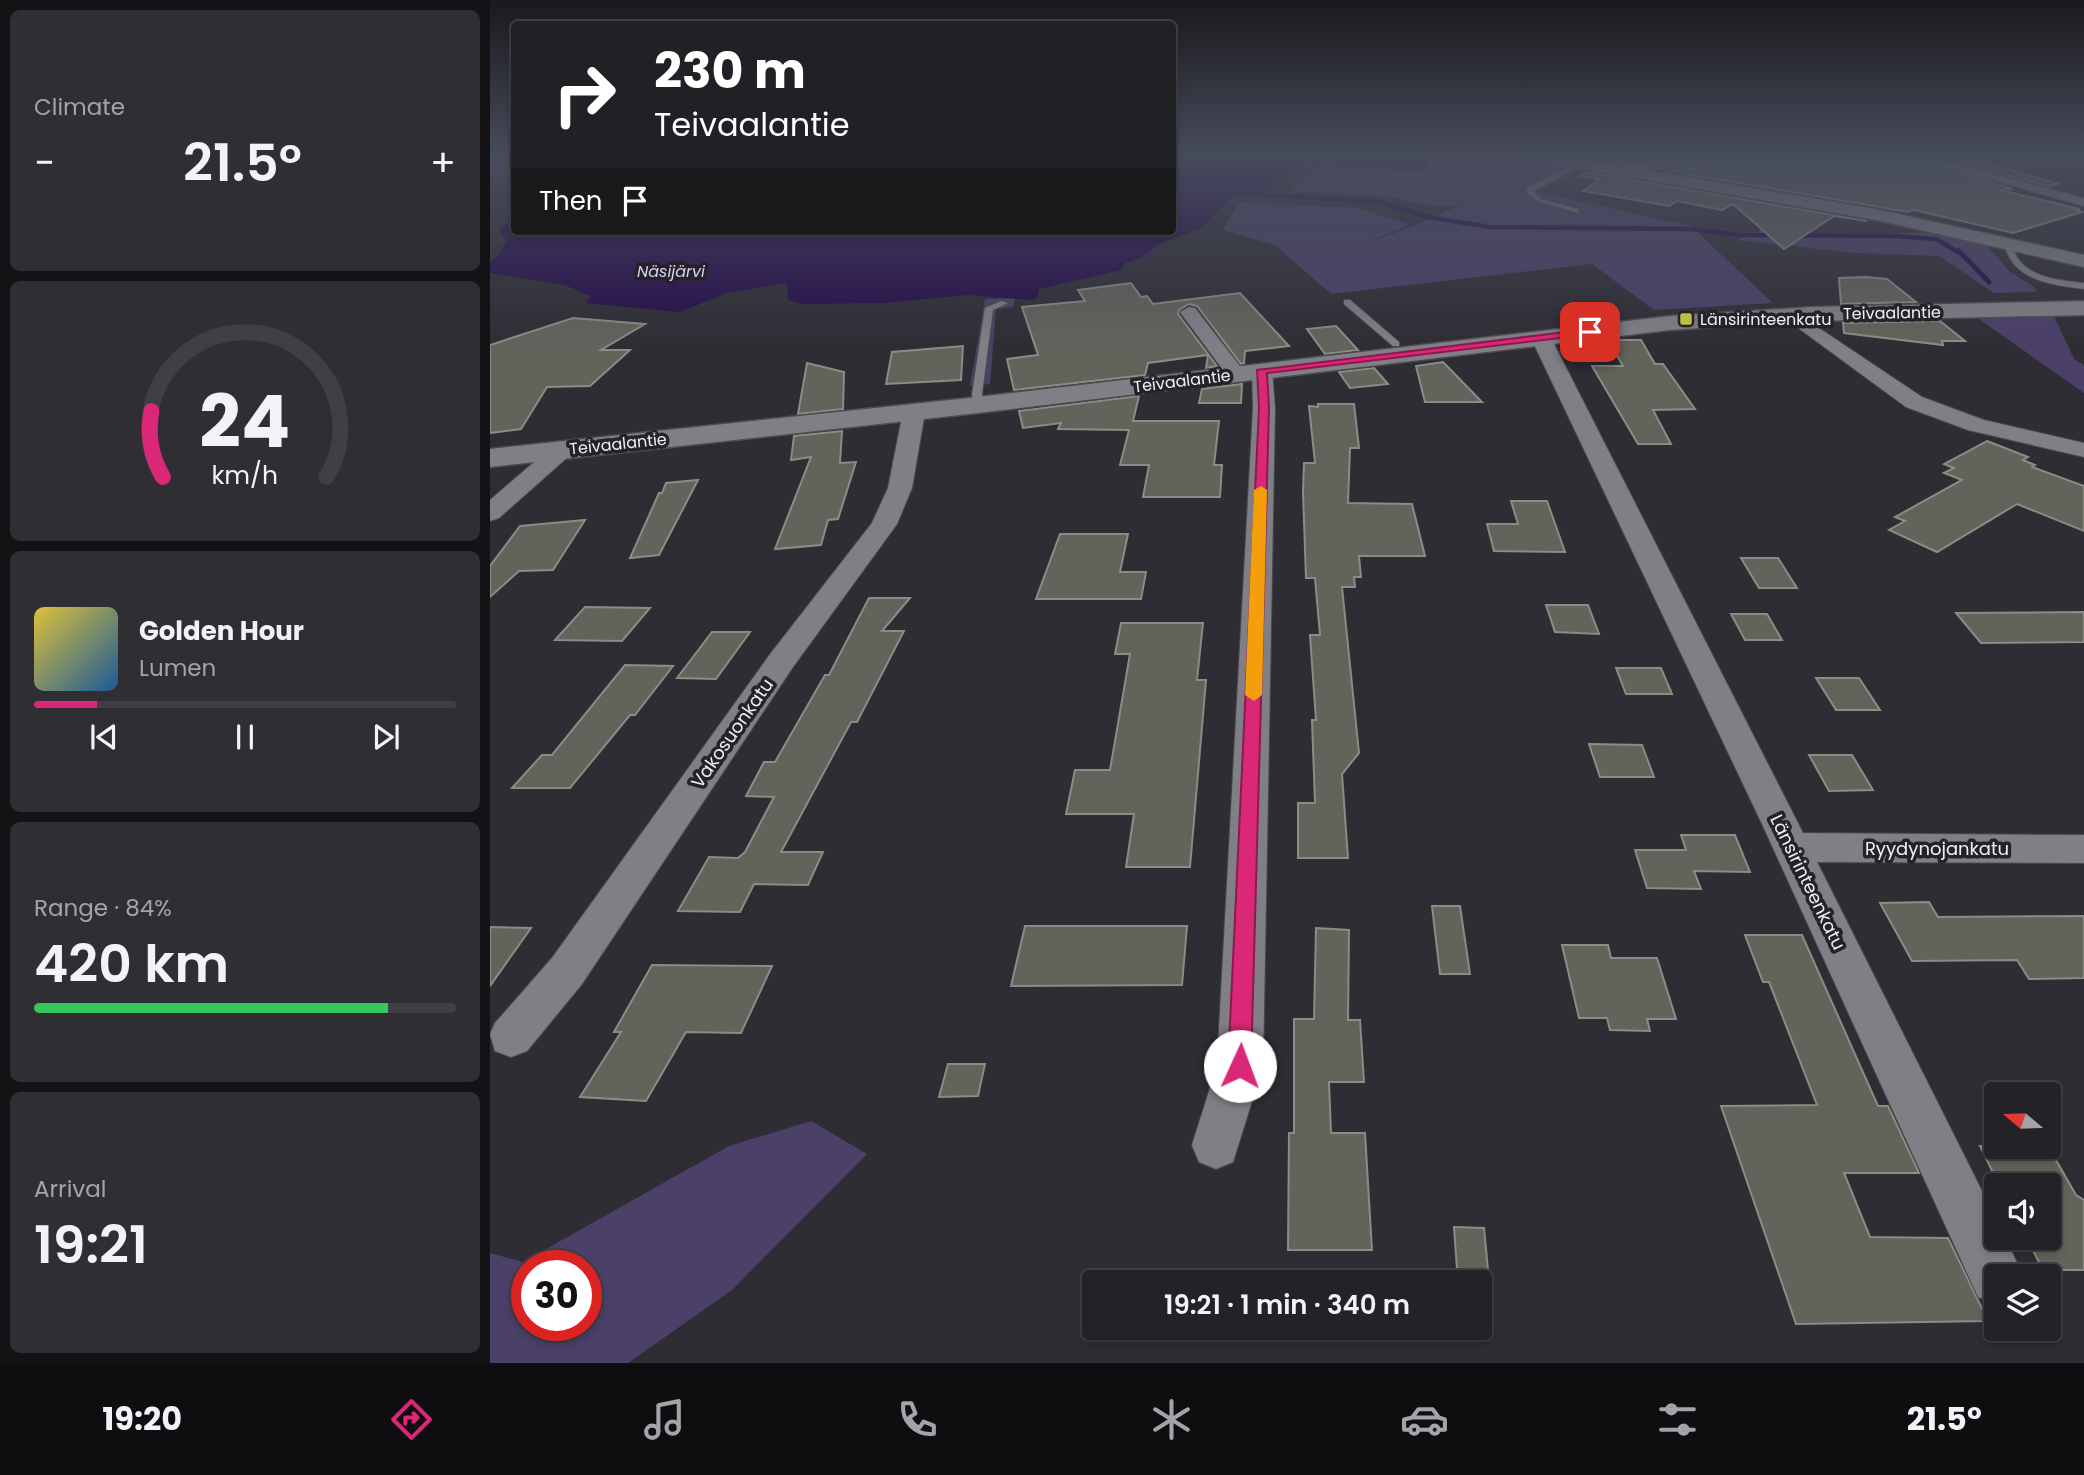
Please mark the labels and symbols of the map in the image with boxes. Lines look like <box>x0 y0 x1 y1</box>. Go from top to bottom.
water label: Näsijärvi <box>637 260 706 283</box>
street label: Teivaalantie <box>1843 301 1941 325</box>
pin <box>1560 302 1620 362</box>
place label: Länsirinteenkatu <box>1700 308 1831 331</box>
marker: Länsirinteenkatu <box>1678 311 1694 327</box>
street label: Teivaalantie <box>1132 364 1232 398</box>
street label: Teivaalantie <box>568 427 668 461</box>
street label: Vakosuonkatu <box>685 673 779 793</box>
street label: Länsirinteenkatu <box>1764 810 1852 954</box>
street label: Ryydynojankatu <box>1865 836 2009 861</box>
position arrow <box>1203 1029 1277 1103</box>
north arrow <box>1984 1082 2062 1158</box>
speed limit sign: 30 <box>511 1250 602 1341</box>

